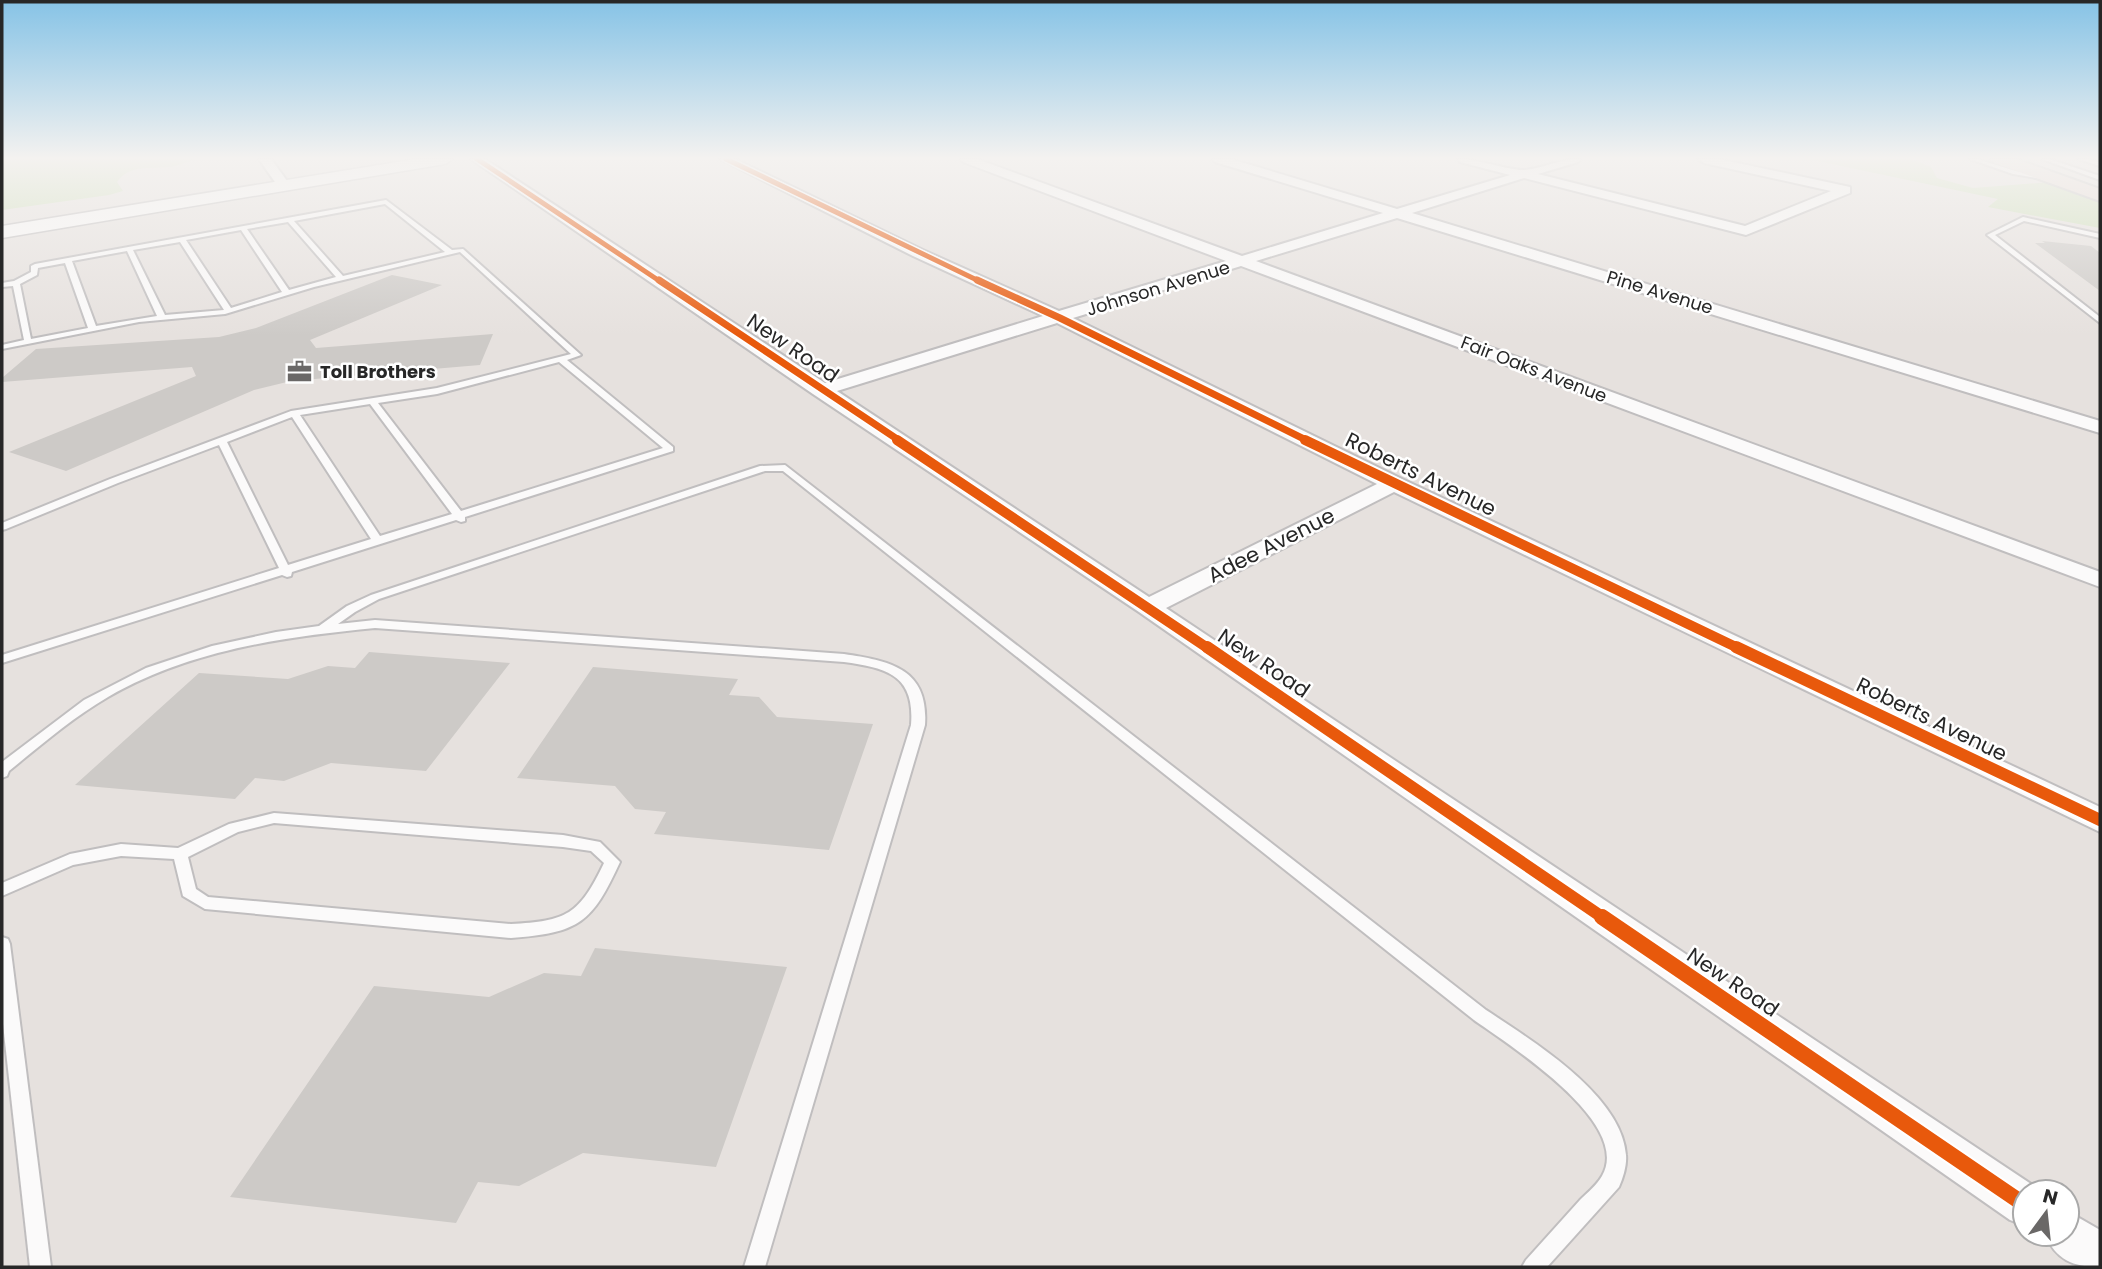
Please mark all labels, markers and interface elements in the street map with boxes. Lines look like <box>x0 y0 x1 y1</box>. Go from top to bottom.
street label: Johnson Avenue <box>1083 254 1233 322</box>
street label: Pine Avenue <box>1604 264 1716 320</box>
street label: New Road <box>741 307 845 389</box>
street label: Fair Oaks Avenue <box>1457 330 1611 408</box>
office icon: Toll Brothers <box>286 357 314 385</box>
place label: Toll Brothers <box>320 359 436 384</box>
street label: Roberts Avenue <box>1341 425 1501 523</box>
street label: Adee Avenue <box>1203 501 1339 589</box>
street label: New Road <box>1212 622 1316 704</box>
street label: Roberts Avenue <box>1852 670 2012 768</box>
street label: New Road <box>1681 941 1785 1023</box>
north arrow <box>2011 1178 2081 1248</box>
text: N <box>2040 1182 2061 1212</box>

